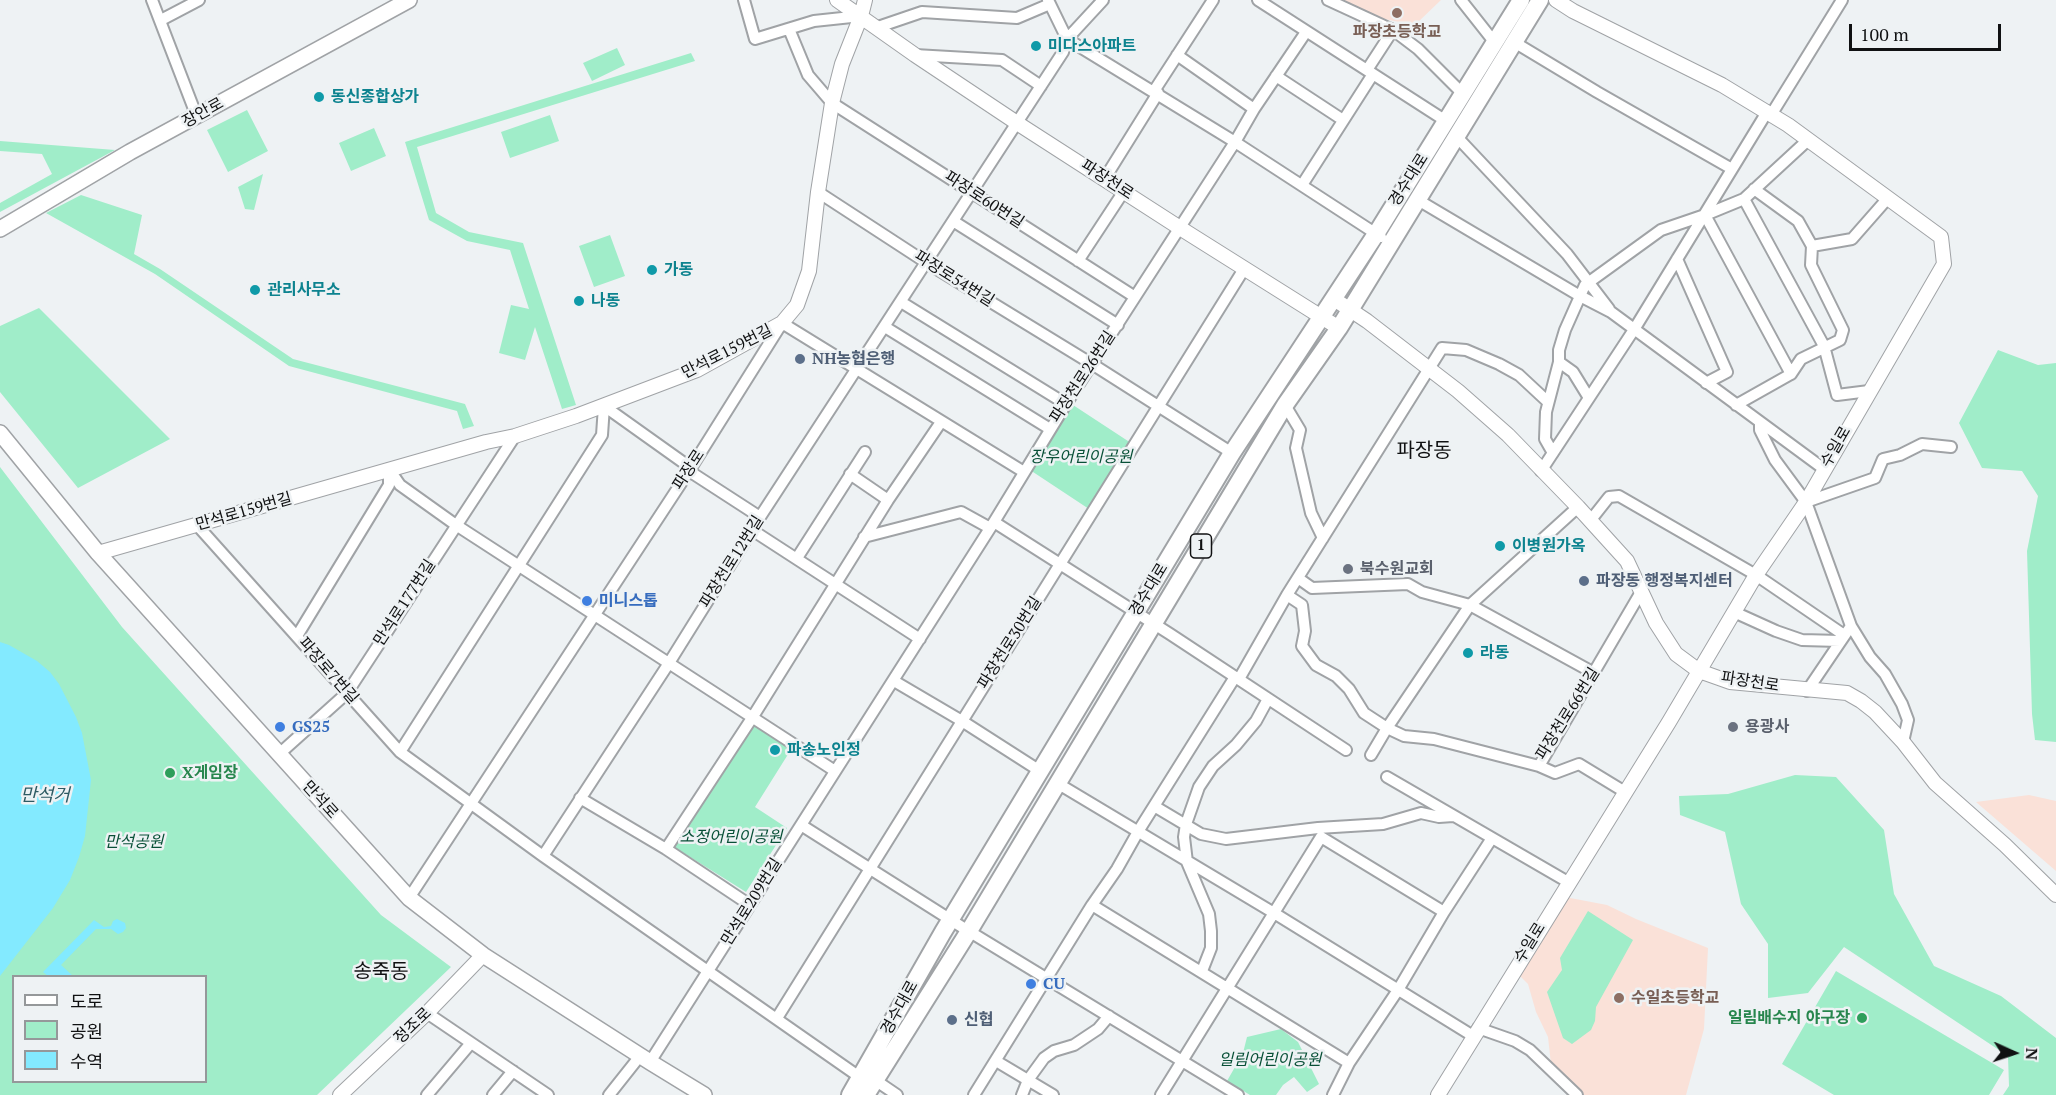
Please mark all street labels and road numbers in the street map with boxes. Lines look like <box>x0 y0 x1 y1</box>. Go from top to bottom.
street label: 장안로 <box>179 94 227 132</box>
street label: 경수대로 <box>1385 150 1433 210</box>
street label: 파장천로 <box>1077 156 1137 204</box>
street label: 파장로60번길 <box>941 167 1027 233</box>
street label: 파장로54번길 <box>910 247 998 311</box>
street label: 만석로159번길 <box>678 321 776 383</box>
street label: 파장천로26번길 <box>1046 328 1120 426</box>
street label: 수일로 <box>1817 423 1855 471</box>
street label: 파장로 <box>669 446 709 494</box>
street label: 만석로159번길 <box>194 489 294 535</box>
street label: 파장천로12번길 <box>696 512 768 612</box>
road number: 1 <box>1190 534 1212 558</box>
street label: 만석로177번길 <box>370 556 440 650</box>
street label: 경수대로 <box>1126 560 1172 620</box>
street label: 파장천로30번길 <box>974 593 1046 693</box>
street label: 파장로7번길 <box>294 634 362 708</box>
street label: 파장천로66번길 <box>1532 664 1604 764</box>
street label: 파장천로 <box>1719 668 1781 696</box>
street label: 만석로 <box>298 777 342 823</box>
street label: 만석로209번길 <box>718 855 786 949</box>
street label: 수일로 <box>1510 919 1550 967</box>
street label: 경수대로 <box>877 978 923 1038</box>
street label: 정조로 <box>390 1004 436 1048</box>

